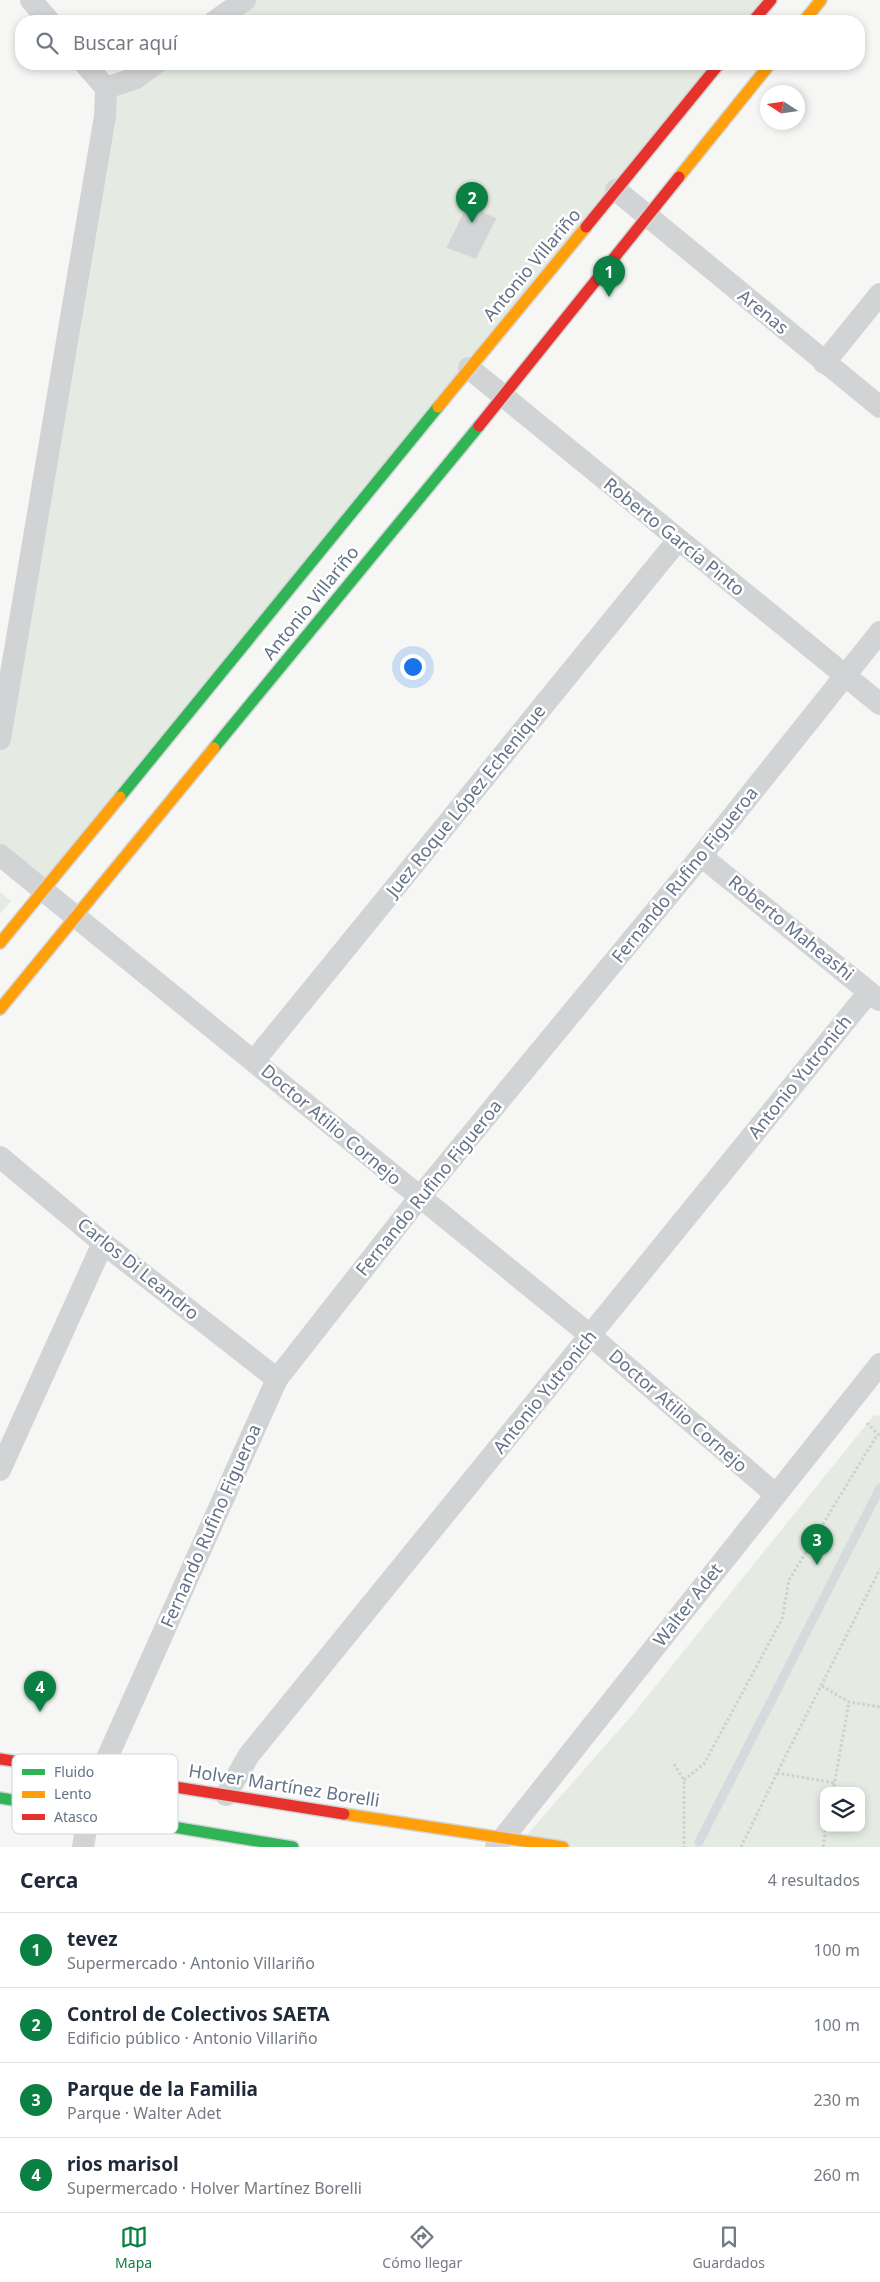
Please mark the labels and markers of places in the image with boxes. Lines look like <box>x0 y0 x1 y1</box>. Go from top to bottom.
pin: 2 <box>456 182 488 223</box>
pin: 1 <box>593 256 625 297</box>
pin: 3 <box>801 1524 833 1565</box>
pin: 4 <box>24 1671 56 1712</box>

